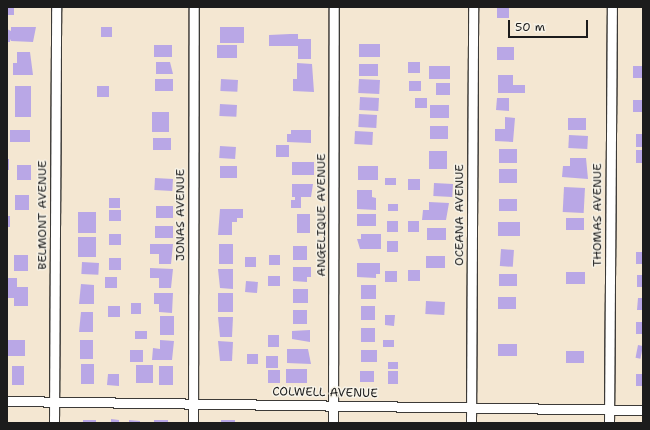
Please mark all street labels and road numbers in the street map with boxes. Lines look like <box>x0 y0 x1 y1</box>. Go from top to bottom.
street label: ANGELIQUE AVENUE <box>315 153 329 277</box>
street label: BELMONT AVENUE <box>36 160 50 270</box>
street label: THOMAS AVENUE <box>591 163 605 267</box>
street label: OCEANA AVENUE <box>453 164 467 266</box>
street label: JONAS AVENUE <box>174 169 188 261</box>
street label: COLWELL AVENUE <box>272 385 378 401</box>

